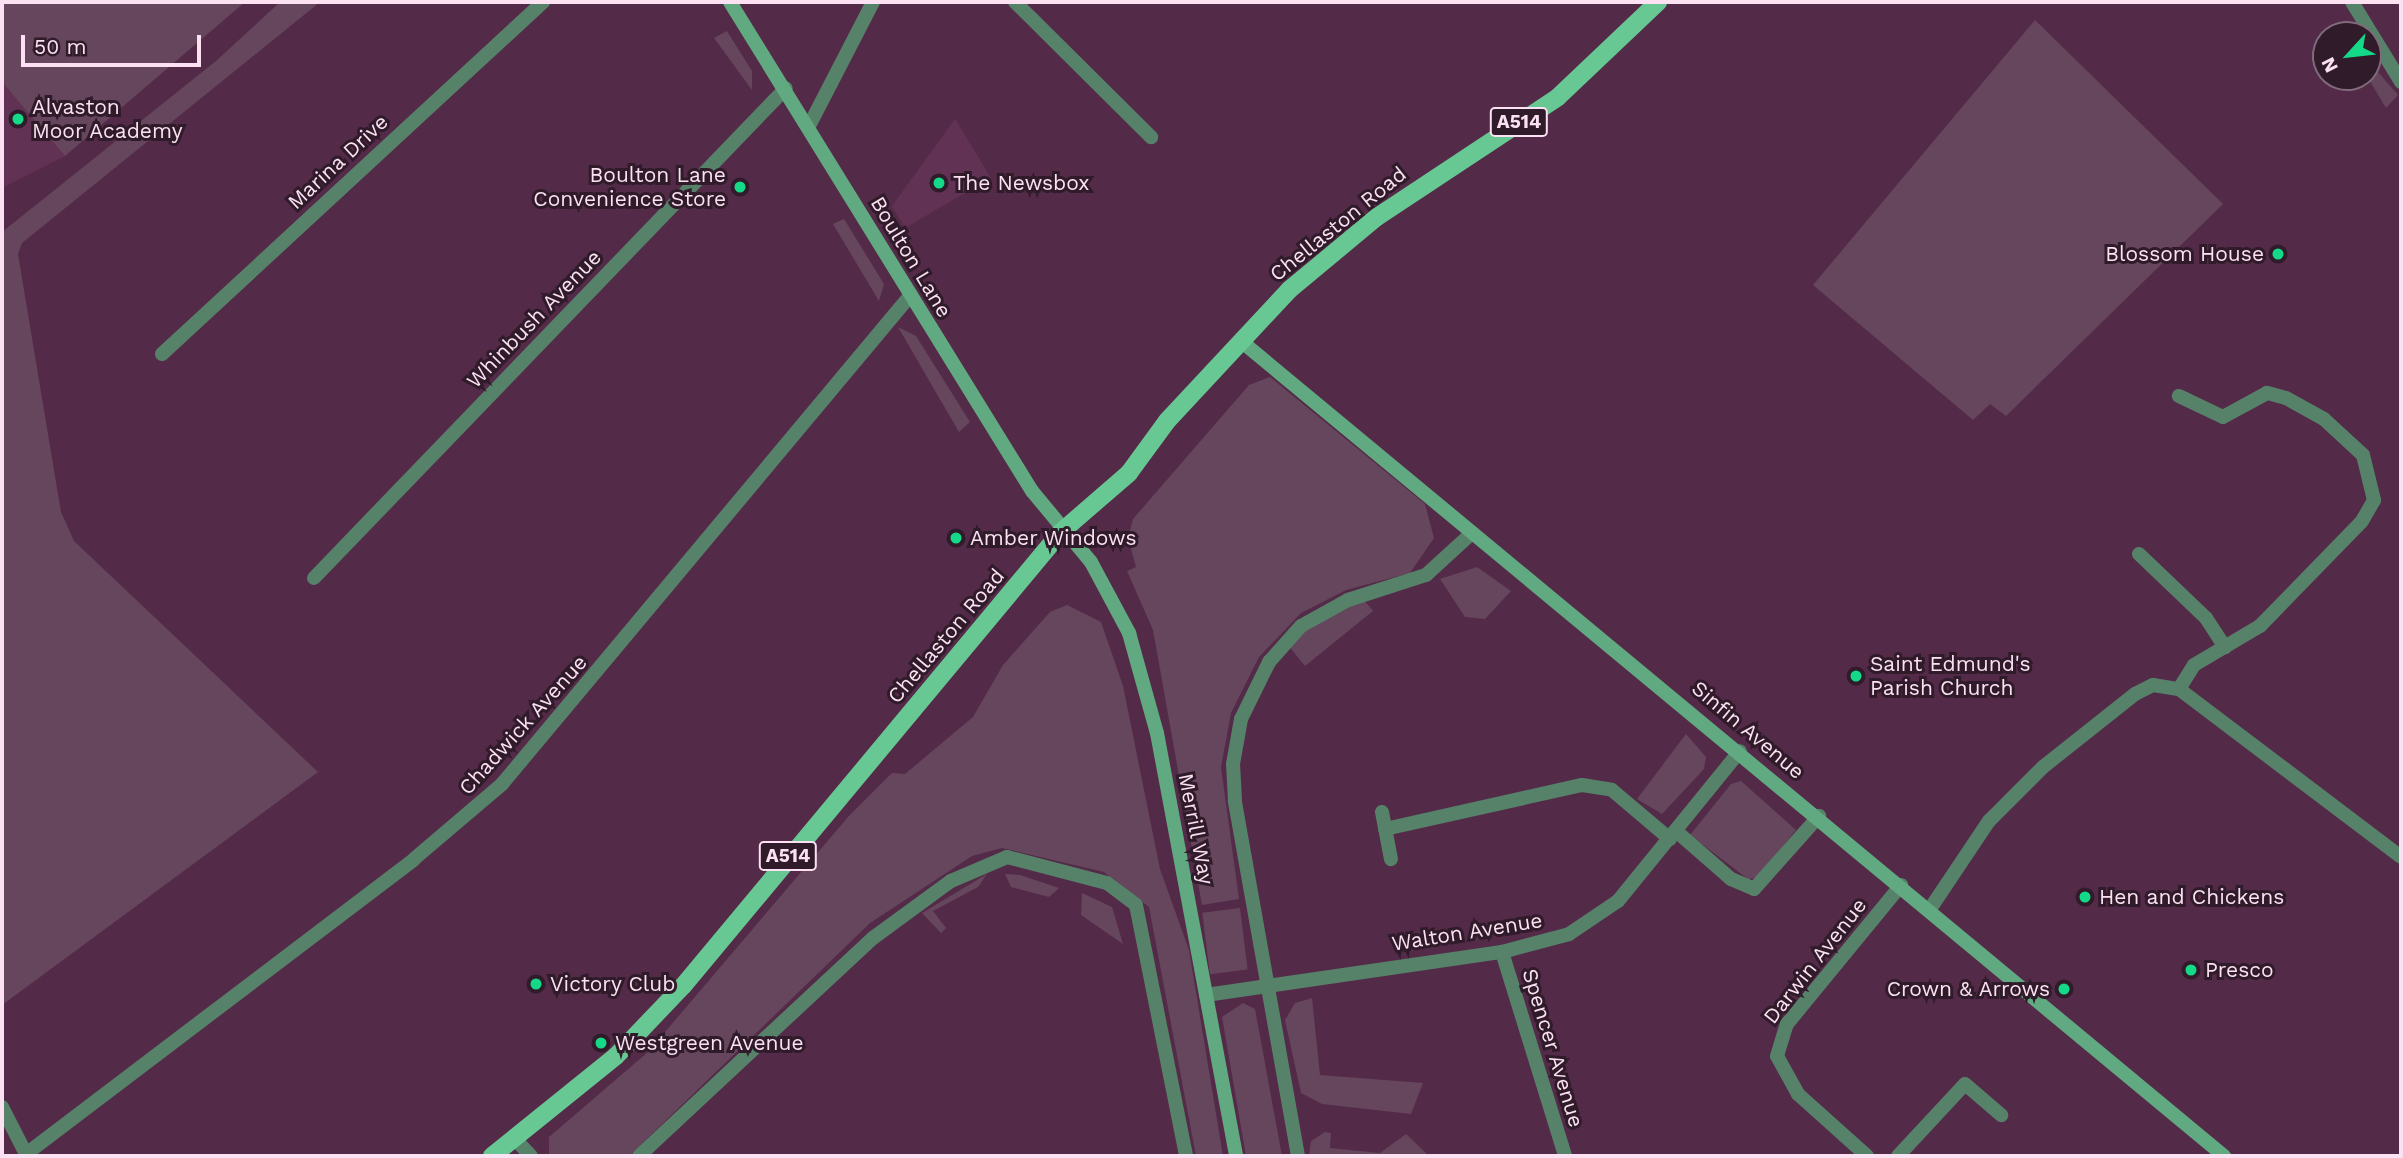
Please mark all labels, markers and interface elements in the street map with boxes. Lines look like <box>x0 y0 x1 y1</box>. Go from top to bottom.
scale bar <box>24 21 205 65</box>
north arrow <box>2312 21 2382 91</box>
text: 50 m <box>34 34 86 59</box>
text: N <box>2316 53 2343 76</box>
place label: Alvaston Moor Academy <box>32 94 184 144</box>
road number: A514 <box>1489 106 1549 138</box>
street label: Marina Drive <box>283 109 393 215</box>
marker: Alvaston Moor Academy <box>10 111 26 127</box>
street label: Chellaston Road <box>1265 161 1411 287</box>
place label: Boulton Lane Convenience Store <box>533 162 726 212</box>
place label: The Newsbox <box>953 170 1090 196</box>
marker: The Newsbox <box>931 175 947 191</box>
marker: Boulton Lane Convenience Store <box>732 179 748 195</box>
street label: Boulton Lane <box>865 192 957 322</box>
place label: Blossom House <box>2105 241 2264 267</box>
street label: Whinbush Avenue <box>461 244 607 394</box>
marker: Blossom House <box>2270 246 2286 262</box>
place label: Amber Windows <box>970 525 1137 551</box>
marker: Amber Windows <box>948 530 964 546</box>
street label: Chellaston Road <box>882 563 1010 709</box>
street label: Chadwick Avenue <box>453 649 593 801</box>
place label: Saint Edmund's Parish Church <box>1870 651 2031 701</box>
marker: Saint Edmund's Parish Church <box>1848 668 1864 684</box>
street label: Sinfin Avenue <box>1686 675 1810 785</box>
street label: Merrill Way <box>1173 771 1219 887</box>
road number: A514 <box>758 841 818 872</box>
place label: Hen and Chickens <box>2099 884 2284 910</box>
marker: Hen and Chickens <box>2077 889 2093 905</box>
street label: Darwin Avenue <box>1758 893 1872 1029</box>
street label: Walton Avenue <box>1389 908 1545 956</box>
place label: Presco <box>2205 957 2274 983</box>
marker: Presco <box>2183 962 2199 978</box>
street label: Spencer Avenue <box>1517 965 1589 1131</box>
place label: Victory Club <box>550 971 676 997</box>
marker: Victory Club <box>528 976 544 992</box>
place label: Crown & Arrows <box>1886 976 2050 1002</box>
marker: Crown & Arrows <box>2056 981 2072 997</box>
place label: Westgreen Avenue <box>615 1030 805 1056</box>
marker: Westgreen Avenue <box>593 1035 609 1051</box>

